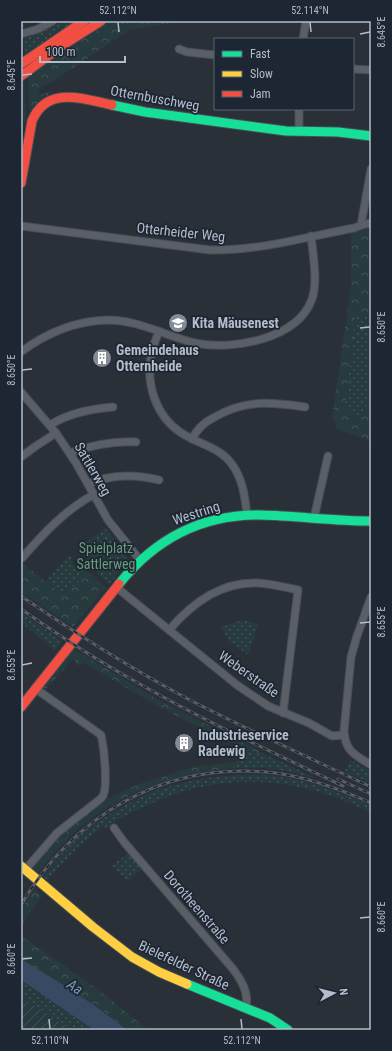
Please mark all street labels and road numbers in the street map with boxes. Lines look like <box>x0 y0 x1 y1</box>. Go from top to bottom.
street label: Otternbuschweg <box>109 82 201 114</box>
street label: Otterheider Weg <box>136 219 226 245</box>
street label: Sattlerweg <box>71 439 115 499</box>
street label: Westring <box>170 498 222 528</box>
street label: Weberstraße <box>216 647 283 701</box>
street label: Dorotheenstraße <box>161 867 234 947</box>
street label: Bielefelder Straße <box>136 937 232 993</box>

